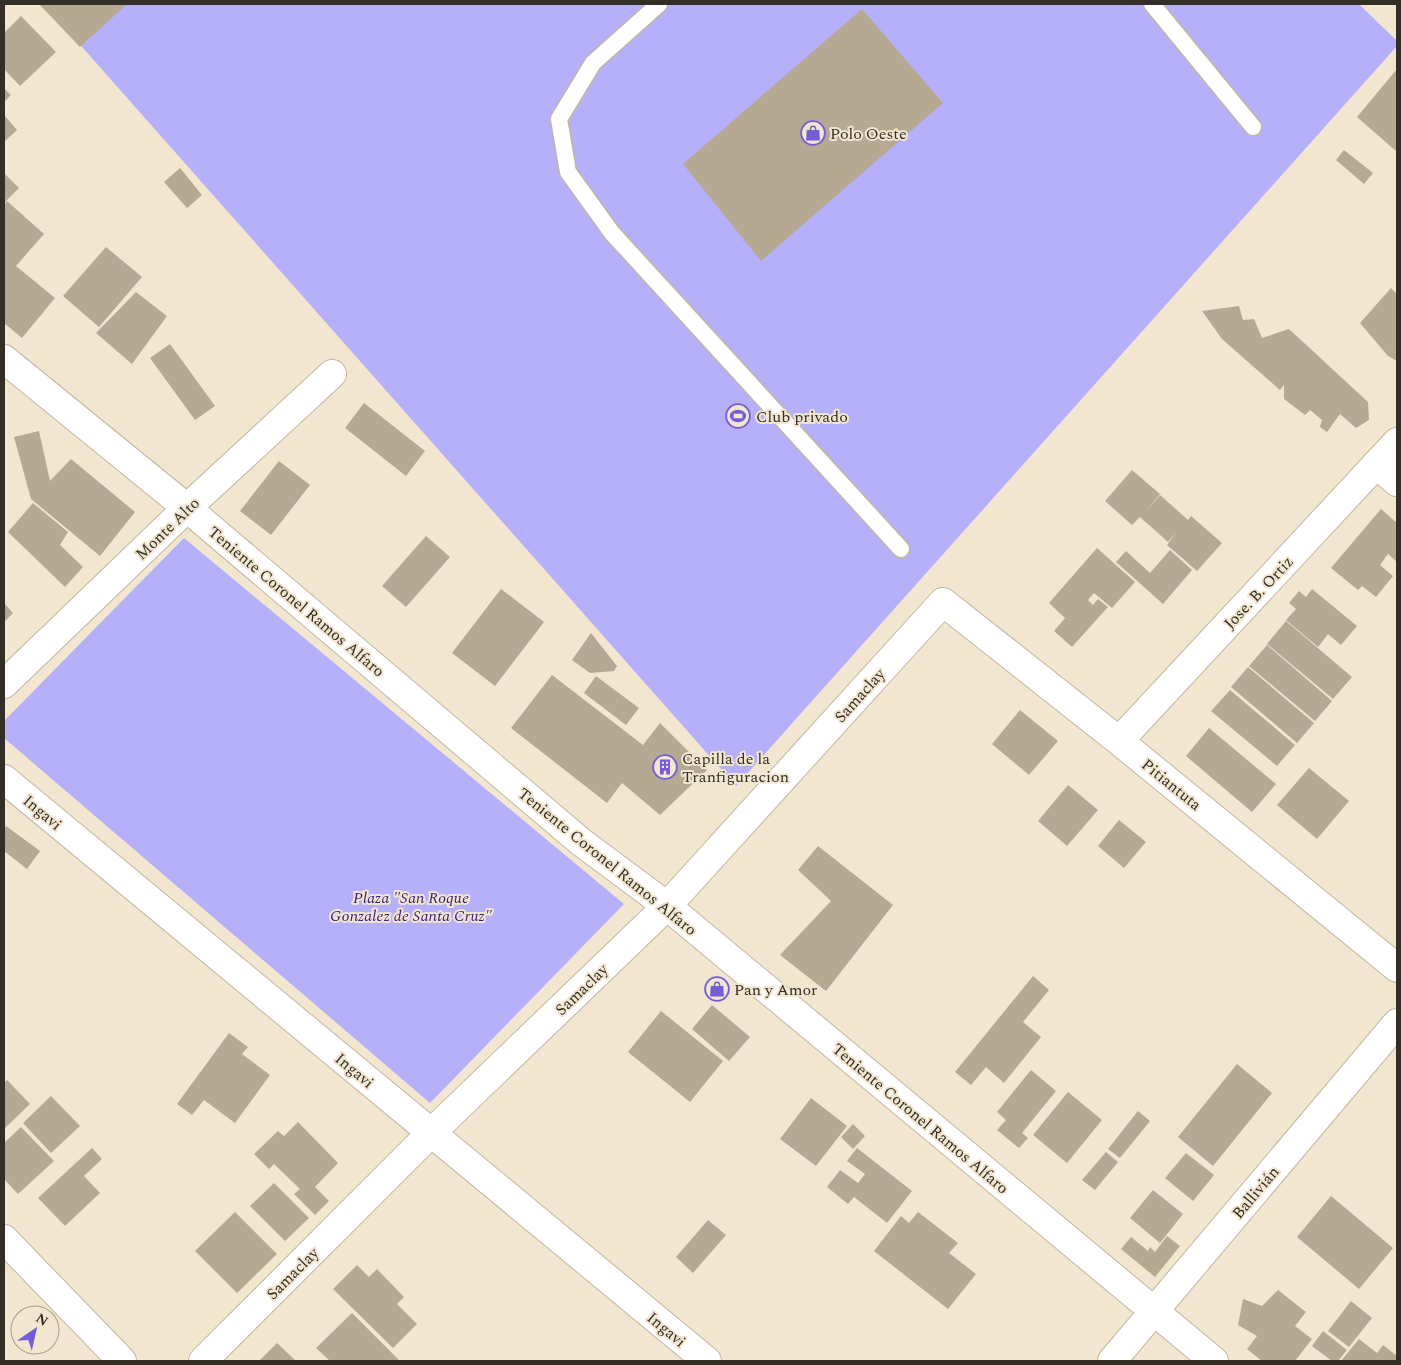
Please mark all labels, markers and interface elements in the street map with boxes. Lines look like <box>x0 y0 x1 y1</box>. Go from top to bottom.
shop icon: Polo Oeste <box>800 120 826 146</box>
place label: Polo Oeste <box>830 122 907 146</box>
sports icon: Club privado <box>725 403 751 429</box>
place label: Club privado <box>756 405 848 429</box>
street label: Monte Alto <box>130 492 205 566</box>
street label: Teniente Coronel Ramos Alfaro <box>203 521 390 683</box>
street label: Jose. B. Ortiz <box>1218 550 1299 635</box>
street label: Samaclay <box>829 662 892 728</box>
place label: Capilla de la Tranfiguracion <box>682 747 789 789</box>
street label: Pitiantuta <box>1136 753 1207 817</box>
building icon: Capilla de la Tranfiguracion <box>652 754 678 780</box>
street label: Teniente Coronel Ramos Alfaro <box>513 782 702 942</box>
street label: Ingavi <box>18 789 67 836</box>
park label: Plaza "San Roque Gonzalez de Santa Cruz" <box>330 886 493 928</box>
street label: Samaclay <box>550 957 615 1021</box>
shop icon: Pan y Amor <box>704 976 730 1002</box>
place label: Pan y Amor <box>734 978 817 1002</box>
street label: Teniente Coronel Ramos Alfaro <box>827 1038 1014 1200</box>
street label: Ingavi <box>330 1047 379 1094</box>
street label: Ballivián <box>1226 1161 1285 1224</box>
street label: Samaclay <box>261 1241 325 1306</box>
north arrow <box>10 1305 60 1355</box>
street label: Ingavi <box>642 1306 691 1353</box>
text: N <box>31 1308 53 1332</box>

